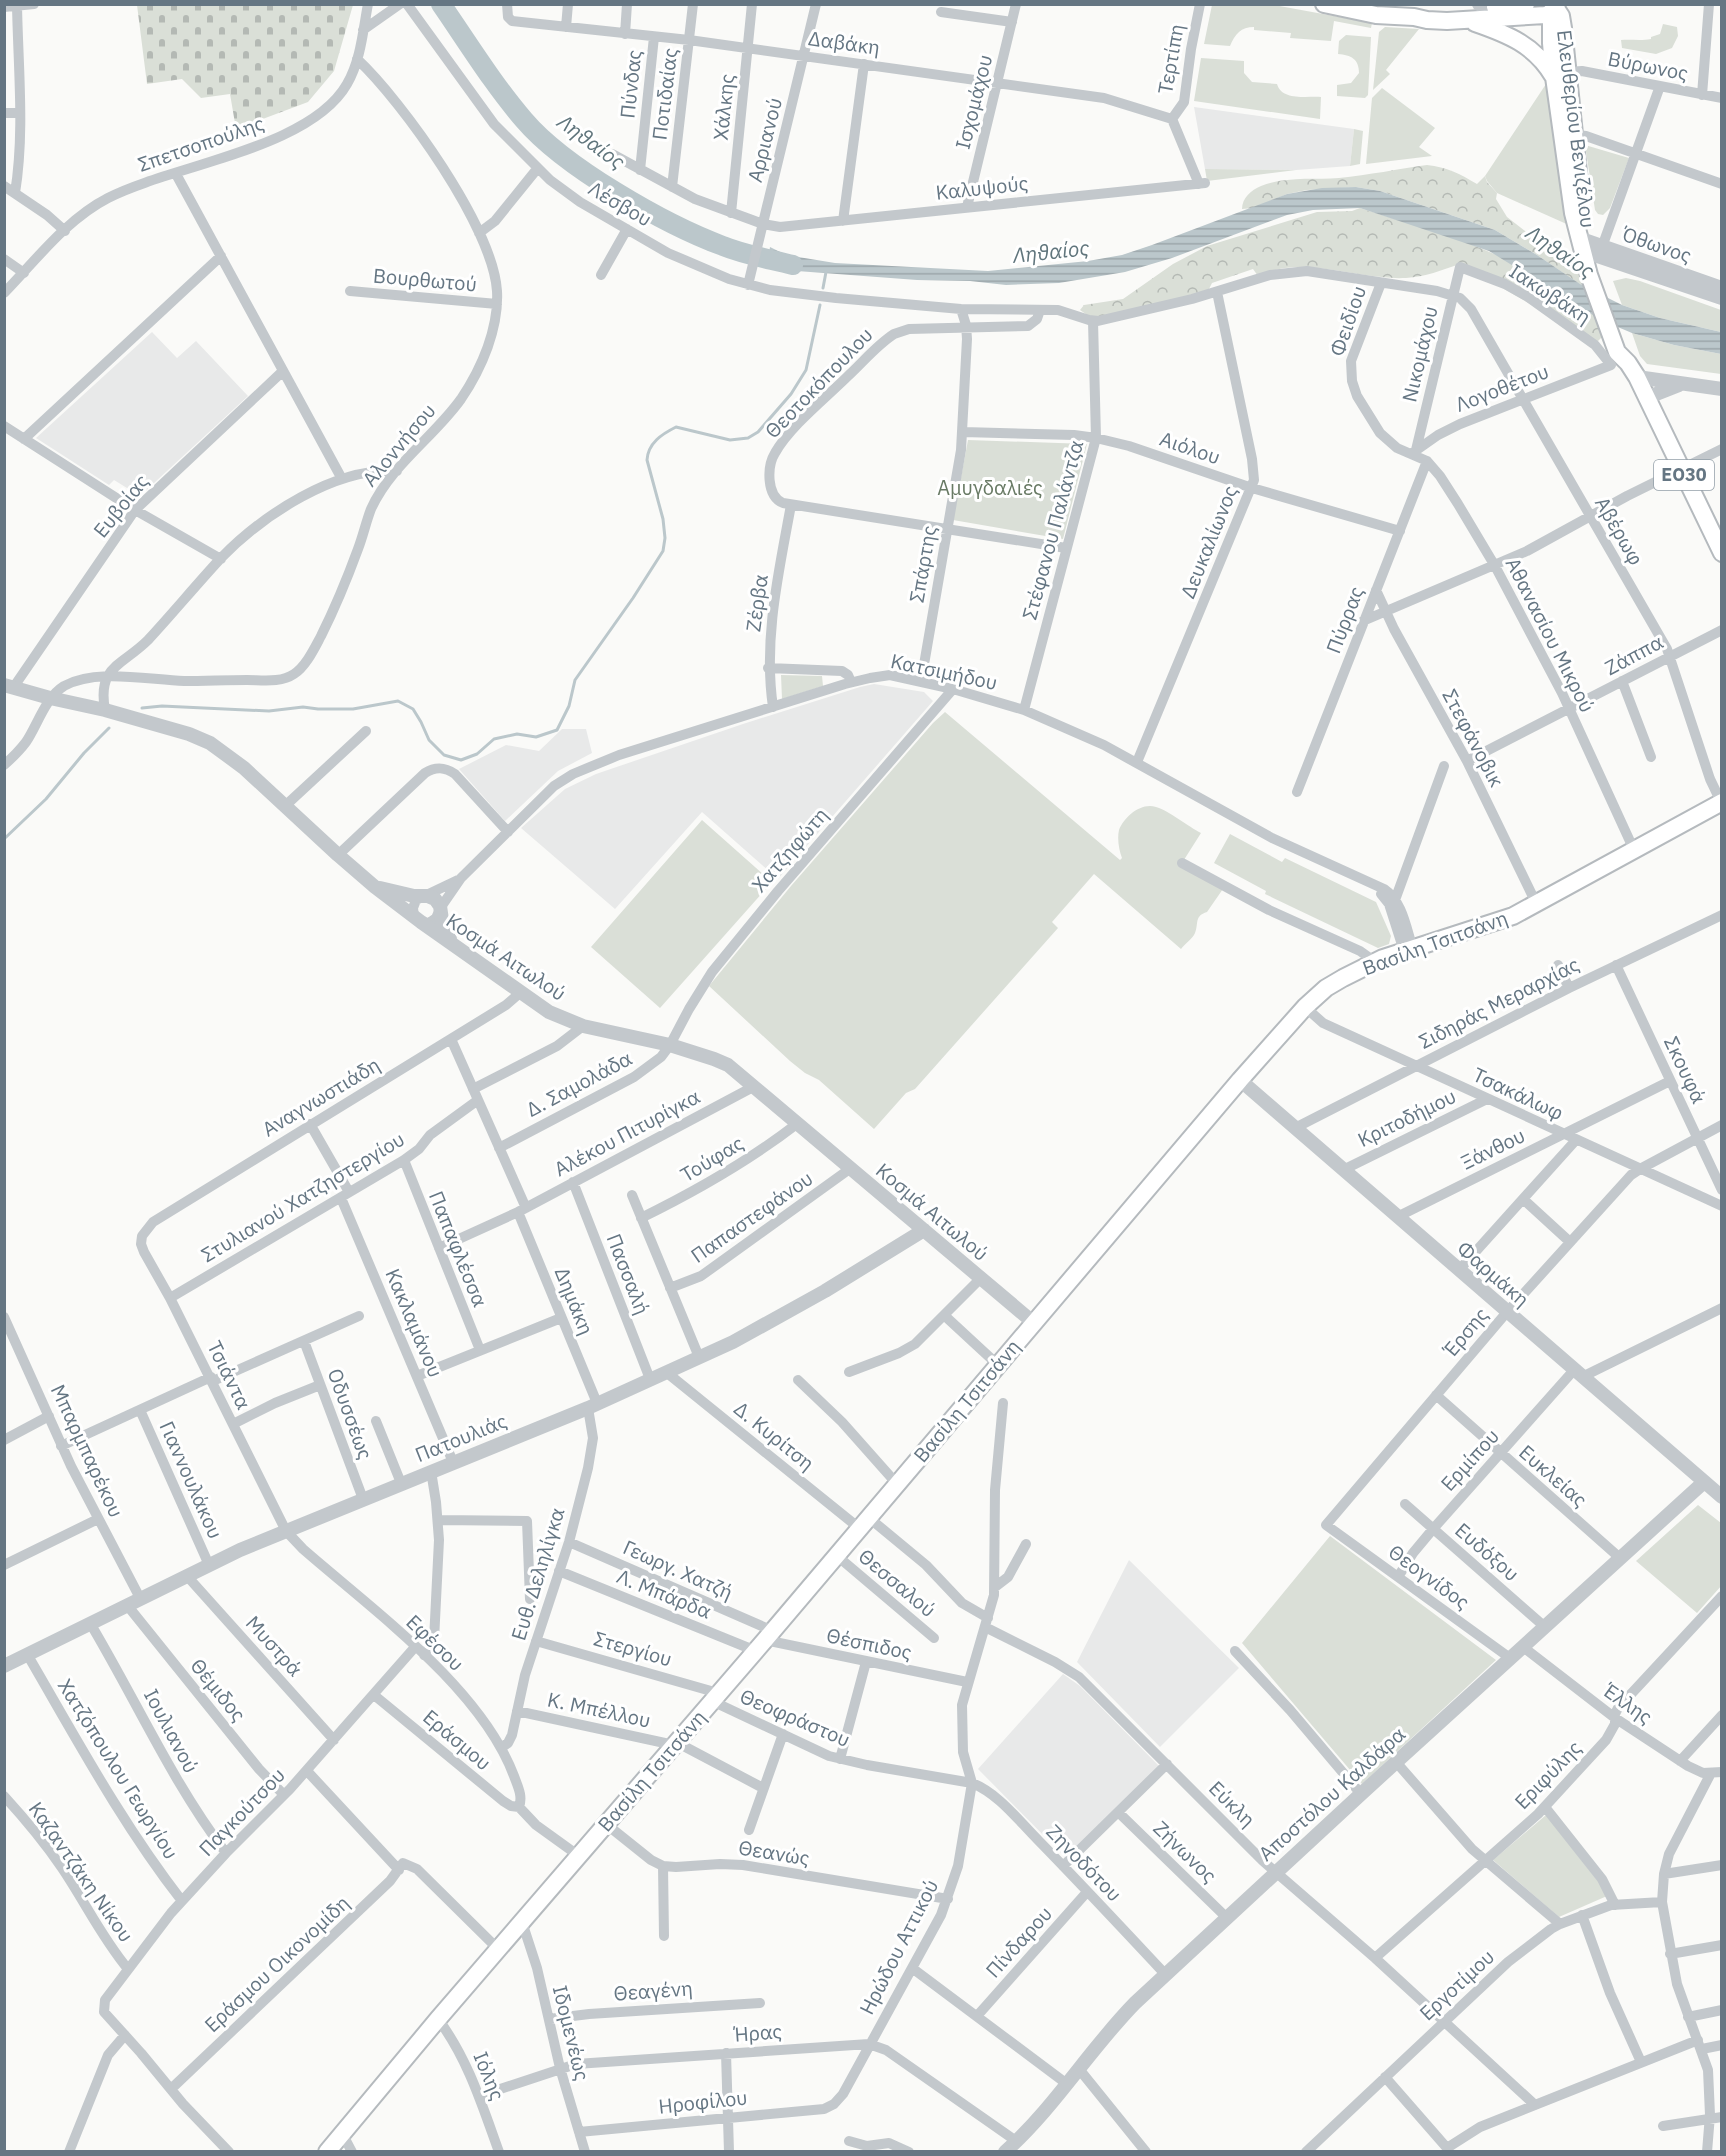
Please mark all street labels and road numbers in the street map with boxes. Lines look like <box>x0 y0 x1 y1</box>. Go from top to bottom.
street label: Τερτίπη <box>1151 22 1190 96</box>
street label: Δαβάκη <box>806 24 882 61</box>
street label: Ελευθερίου Βενιζέλου <box>1551 28 1602 230</box>
street label: Βύρωνος <box>1606 45 1690 86</box>
street label: Ποτιδαίας <box>645 46 684 141</box>
street label: Πύνδας <box>613 48 648 120</box>
street label: Ισχομάχου <box>949 52 998 152</box>
street label: Χάλκης <box>707 72 740 142</box>
street label: Αρριανού <box>741 95 788 185</box>
street label: Σπετσοπούλης <box>134 109 268 178</box>
street label: Καλυψούς <box>934 169 1030 206</box>
street label: Λέσβου <box>584 175 657 232</box>
street label: Όθωνος <box>1618 220 1695 269</box>
street label: Ιακωβάκη <box>1504 257 1596 330</box>
street label: Βουρθωτού <box>372 262 478 297</box>
street label: Φειδίου <box>1323 282 1372 360</box>
street label: Νικομάχου <box>1395 303 1444 405</box>
street label: Θεοτοκόπουλου <box>759 321 879 444</box>
street label: Λογοθέτου <box>1451 357 1553 418</box>
street label: Αλοννήσου <box>356 397 441 492</box>
street label: Αιόλου <box>1156 425 1224 470</box>
street label: Στέφανου Παλάντζα <box>1016 437 1090 623</box>
road number: ΕΟ30 <box>1654 460 1714 490</box>
street label: Ευβοίας <box>87 468 154 543</box>
street label: Δευκαλίωνος <box>1174 481 1243 602</box>
street label: Αβέρωφ <box>1589 492 1650 570</box>
street label: Σπάρτης <box>902 523 943 605</box>
street label: Αθανασίου Μικρού <box>1500 553 1601 717</box>
street label: Ζέρβα <box>739 572 774 633</box>
street label: Πύρρας <box>1319 582 1370 657</box>
street label: Ζάππα <box>1600 628 1668 681</box>
street label: Κατσιμήδου <box>888 647 1000 696</box>
street label: Στεφάνοβικ <box>1436 684 1511 792</box>
street label: Χατζηφώτη <box>745 802 834 898</box>
street label: Βασίλη Τσιτσάνη <box>1358 904 1511 981</box>
street label: Κοσμά Αιτωλού <box>441 907 571 1007</box>
street label: Σιδηράς Μεραρχίας <box>1414 950 1584 1055</box>
street label: Σκουφά <box>1658 1032 1713 1108</box>
street label: Δ. Σαμολάδα <box>521 1044 637 1123</box>
street label: Αναγνωστιάδη <box>257 1051 385 1142</box>
street label: Τσακάλωφ <box>1469 1061 1568 1126</box>
street label: Κριτοδήμου <box>1353 1082 1460 1153</box>
street label: Αλέκου Πιτυρίγκα <box>549 1083 704 1182</box>
street label: Ξάνθου <box>1456 1121 1529 1176</box>
street label: Στυλιανού Χατζηστεργίου <box>196 1125 409 1268</box>
street label: Τούφας <box>675 1129 748 1188</box>
street label: Κοσμά Αιτωλού <box>870 1157 994 1267</box>
street label: Παπαστεφάνου <box>685 1164 818 1269</box>
street label: Παπαφλέσσα <box>423 1187 494 1311</box>
street label: Πασσαλή <box>601 1230 656 1318</box>
street label: Φαρμάκη <box>1451 1235 1535 1312</box>
street label: Δημάκη <box>549 1263 600 1339</box>
street label: Κακλαμάνου <box>379 1264 449 1381</box>
street label: Έρσης <box>1437 1302 1494 1363</box>
street label: Βασίλη Τσιτσάνη <box>907 1334 1026 1468</box>
street label: Τσιάντα <box>201 1336 258 1414</box>
street label: Οδυσσέως <box>322 1365 379 1463</box>
street label: Μπαρμπαρέκου <box>45 1380 130 1522</box>
street label: Δ. Κυρίτση <box>729 1395 820 1476</box>
street label: Πατουλιάς <box>411 1407 511 1468</box>
street label: Γιαννουλάκου <box>153 1417 229 1543</box>
street label: Ερμίπου <box>1434 1423 1505 1497</box>
street label: Ευκλείας <box>1513 1438 1593 1513</box>
street label: Ευθ. Δεληλίγκα <box>505 1504 571 1644</box>
street label: Ευδόξου <box>1450 1516 1525 1587</box>
street label: Γεωργ. Χατζή <box>619 1533 737 1606</box>
street label: Θεογνίδος <box>1383 1538 1475 1615</box>
street label: Θεσσαλού <box>853 1542 942 1623</box>
street label: Λ. Μπάρδα <box>613 1562 716 1625</box>
street label: Εφέσου <box>401 1608 470 1677</box>
street label: Μυστρά <box>240 1610 309 1682</box>
street label: Θέσπιδος <box>824 1621 914 1666</box>
street label: Στεργίου <box>591 1625 675 1673</box>
street label: Θέμιδος <box>185 1652 252 1727</box>
street label: Χατζόπουλου Γεωργίου <box>52 1674 185 1864</box>
street label: Έλλης <box>1598 1677 1658 1730</box>
street label: Θεοφράστου <box>736 1682 854 1753</box>
street label: Ιουλιανού <box>138 1684 205 1778</box>
street label: Κ. Μπέλλου <box>545 1685 653 1734</box>
street label: Εράσμου <box>418 1703 497 1776</box>
street label: Βασίλη Τσιτσάνη <box>591 1704 712 1837</box>
street label: Αποστόλου Καλδάρα <box>1253 1720 1411 1867</box>
street label: Εριφύλης <box>1508 1735 1587 1815</box>
street label: Παγκούτσου <box>193 1762 291 1862</box>
street label: Εύκλη <box>1203 1775 1261 1833</box>
street label: Καζαντζάκη Νίκου <box>23 1796 140 1947</box>
street label: Ζήνωνος <box>1148 1815 1223 1889</box>
street label: Ζηνοδότου <box>1041 1818 1128 1907</box>
street label: Θεανώς <box>737 1834 812 1871</box>
street label: Ηρώδου Αττικού <box>853 1875 944 2019</box>
street label: Εράσμου Οικονομίδη <box>198 1889 355 2038</box>
street label: Πίνδαρου <box>979 1900 1058 1983</box>
street label: Εργοτίμου <box>1413 1943 1500 2026</box>
street label: Θεαγένη <box>612 1974 694 2007</box>
street label: Ιδομενέως <box>547 1983 596 2083</box>
street label: Ήρας <box>732 2017 783 2048</box>
street label: Ιόλης <box>468 2047 511 2104</box>
street label: Ηροφίλου <box>657 2083 749 2120</box>

